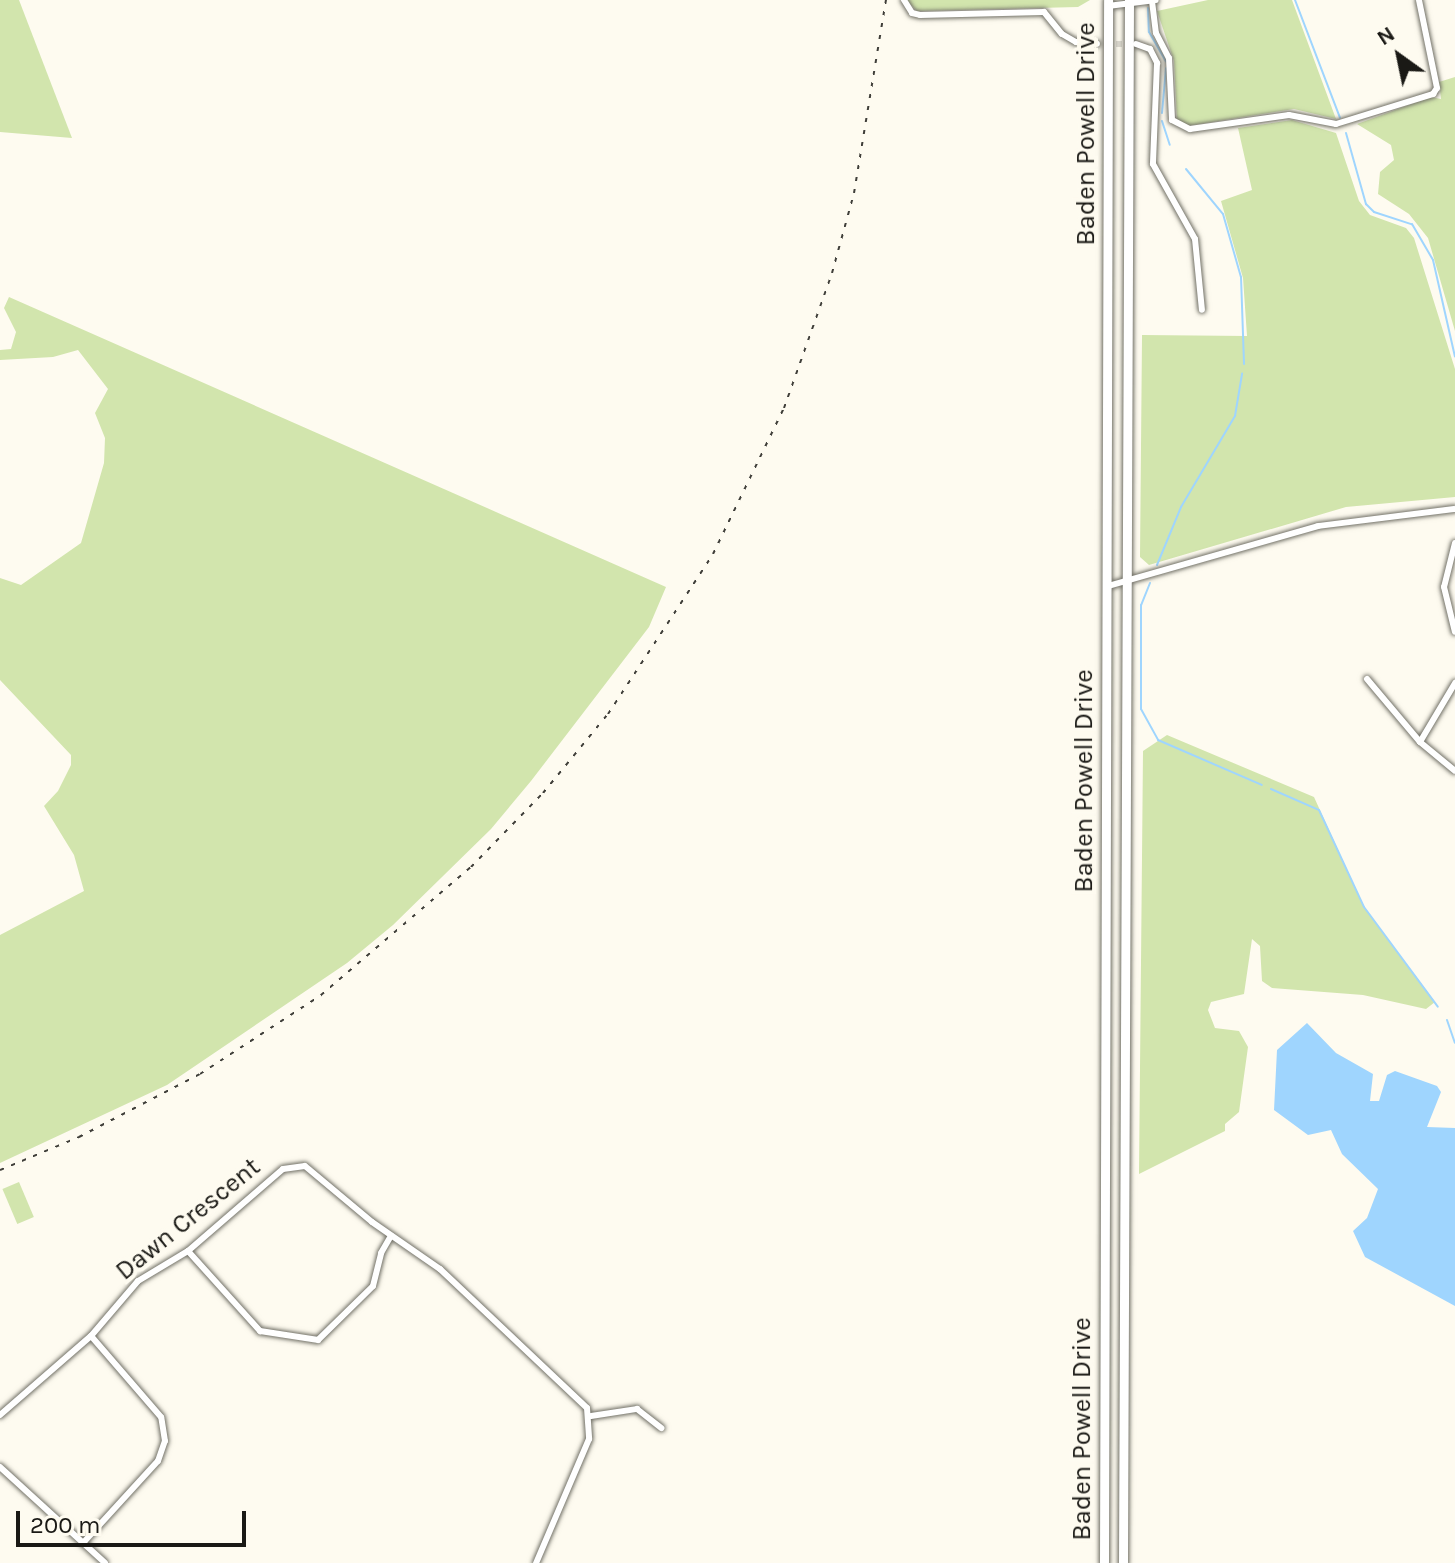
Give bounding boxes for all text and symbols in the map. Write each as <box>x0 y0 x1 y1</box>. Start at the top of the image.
north arrow <box>1359 16 1439 96</box>
text: N <box>1372 21 1400 51</box>
street label: Baden Powell Drive <box>1070 22 1102 246</box>
street label: Baden Powell Drive <box>1068 669 1100 893</box>
street label: Dawn Crescent <box>109 1151 267 1287</box>
street label: Baden Powell Drive <box>1066 1317 1098 1541</box>
scale bar <box>20 1495 250 1545</box>
text: 200 m <box>30 1511 101 1539</box>

